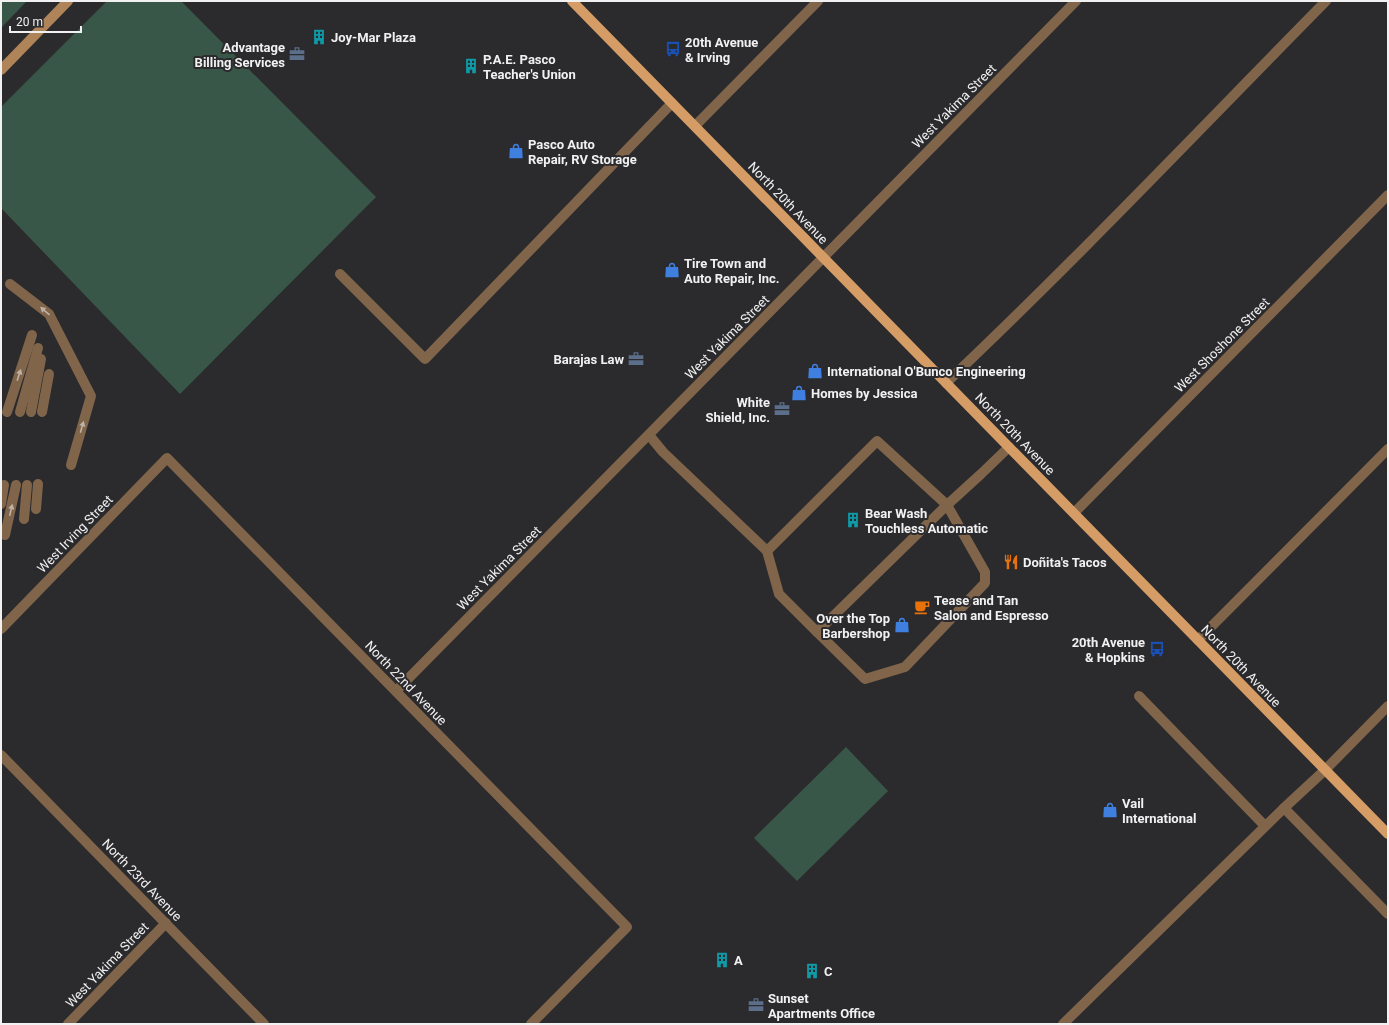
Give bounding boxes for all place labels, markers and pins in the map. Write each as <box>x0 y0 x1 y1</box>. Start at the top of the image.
building icon: Joy-Mar Plaza <box>310 28 328 46</box>
place label: Joy-Mar Plaza <box>331 30 416 45</box>
place label: 20th Avenue & Irving <box>685 35 758 65</box>
place label: Advantage Billing Services <box>195 40 285 70</box>
bus stop icon: 20th Avenue & Irving <box>664 40 682 58</box>
office icon: Advantage Billing Services <box>288 45 306 63</box>
place label: P.A.E. Pasco Teacher's Union <box>483 52 576 82</box>
building icon: P.A.E. Pasco Teacher's Union <box>462 57 480 75</box>
place label: Pasco Auto Repair, RV Storage <box>528 137 637 167</box>
shop icon: Pasco Auto Repair, RV Storage <box>507 142 525 160</box>
place label: Tire Town and Auto Repair, Inc. <box>684 256 780 286</box>
shop icon: Tire Town and Auto Repair, Inc. <box>663 261 681 279</box>
office icon: Barajas Law <box>627 350 645 368</box>
place label: Barajas Law <box>553 352 624 367</box>
shop icon: International O'Bunco Engineering <box>806 362 824 380</box>
place label: International O'Bunco Engineering <box>827 364 1026 379</box>
shop icon: Homes by Jessica <box>790 384 808 402</box>
place label: Homes by Jessica <box>811 386 918 401</box>
place label: White Shield, Inc. <box>705 395 770 425</box>
office icon: White Shield, Inc. <box>773 400 791 418</box>
place label: Bear Wash Touchless Automatic <box>865 506 988 536</box>
building icon: Bear Wash Touchless Automatic <box>844 511 862 529</box>
restaurant icon: Doñita's Tacos <box>1002 553 1020 571</box>
place label: Doñita's Tacos <box>1023 555 1107 570</box>
place label: Tease and Tan Salon and Espresso <box>934 593 1049 623</box>
cafe icon: Tease and Tan Salon and Espresso <box>913 598 931 616</box>
place label: Over the Top Barbershop <box>816 611 890 641</box>
shop icon: Over the Top Barbershop <box>893 616 911 634</box>
place label: 20th Avenue & Hopkins <box>1072 635 1145 665</box>
bus stop icon: 20th Avenue & Hopkins <box>1148 640 1166 658</box>
place label: Vail International <box>1122 796 1196 826</box>
shop icon: Vail International <box>1101 801 1119 819</box>
building icon: A <box>713 951 731 969</box>
place label: A <box>734 953 743 968</box>
building icon: C <box>803 962 821 980</box>
place label: C <box>824 964 833 979</box>
place label: Sunset Apartments Office <box>768 991 875 1021</box>
office icon: Sunset Apartments Office <box>747 996 765 1014</box>

